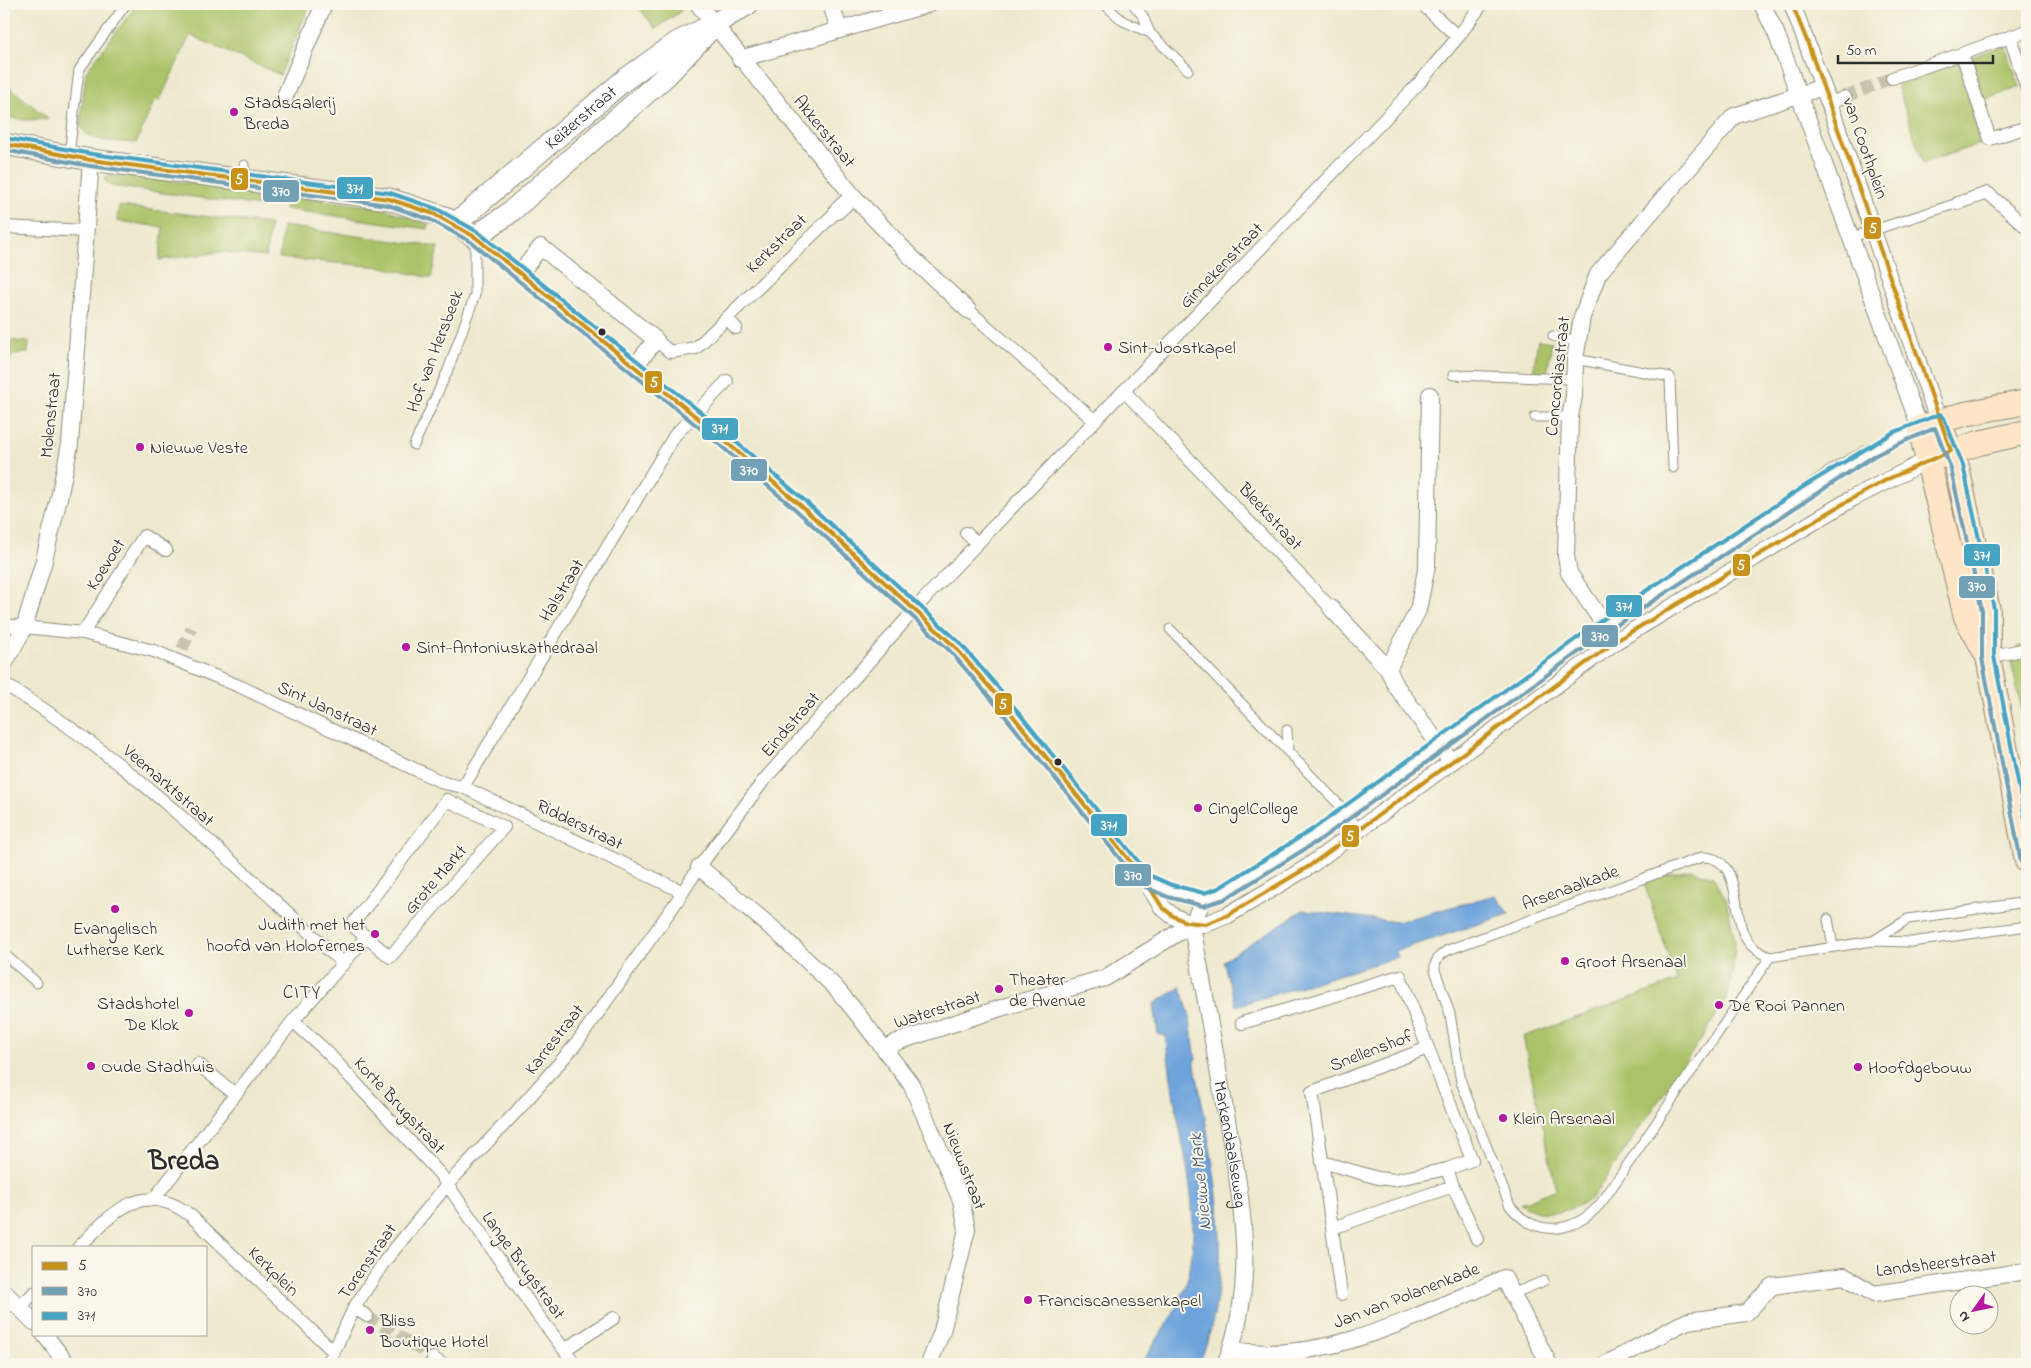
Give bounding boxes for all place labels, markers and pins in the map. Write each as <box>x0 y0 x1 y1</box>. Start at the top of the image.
place label: StadsGalerij Breda <box>243 91 336 138</box>
marker: StadsGalerij Breda <box>228 106 240 118</box>
unlabelled marker <box>597 327 607 337</box>
place label: Sint-Joostkapel <box>1118 336 1236 362</box>
marker: Sint-Joostkapel <box>1102 341 1114 353</box>
place label: Nieuwe Veste <box>150 436 249 462</box>
marker: Nieuwe Veste <box>134 441 146 453</box>
place label: Sint-Antoniuskathedraal <box>416 636 598 662</box>
marker: Sint-Antoniuskathedraal <box>400 641 412 653</box>
unlabelled marker <box>1053 757 1063 767</box>
place label: CingelCollege <box>1208 797 1299 824</box>
marker: CingelCollege <box>1192 802 1204 814</box>
marker: Evangelisch Lutherse Kerk <box>109 903 121 915</box>
place label: Judith met het hoofd van Holofernes <box>206 913 365 960</box>
place label: Evangelisch Lutherse Kerk <box>66 917 164 964</box>
marker: Judith met het hoofd van Holofernes <box>369 928 381 940</box>
place label: Groot Arsenaal <box>1575 950 1686 976</box>
marker: Groot Arsenaal <box>1559 955 1571 967</box>
place label: Theater de Avenue <box>1009 968 1086 1015</box>
marker: Theater de Avenue <box>993 983 1005 995</box>
place label: Stadshotel De Klok <box>97 992 179 1039</box>
place label: De Rooi Pannen <box>1728 994 1845 1020</box>
marker: De Rooi Pannen <box>1713 999 1725 1011</box>
marker: Stadshotel De Klok <box>183 1007 195 1019</box>
place label: Oude Stadhuis <box>101 1055 214 1081</box>
place label: Hoofdgebouw <box>1868 1056 1972 1083</box>
marker: Oude Stadhuis <box>85 1060 97 1072</box>
marker: Hoofdgebouw <box>1852 1061 1864 1073</box>
place label: Klein Arsenaal <box>1513 1107 1615 1133</box>
marker: Klein Arsenaal <box>1497 1112 1509 1124</box>
place label: Franciscanessenkapel <box>1037 1289 1201 1315</box>
marker: Franciscanessenkapel <box>1022 1294 1034 1306</box>
place label: Bliss Boutique Hotel <box>379 1309 488 1356</box>
marker: Bliss Boutique Hotel <box>364 1324 376 1336</box>

